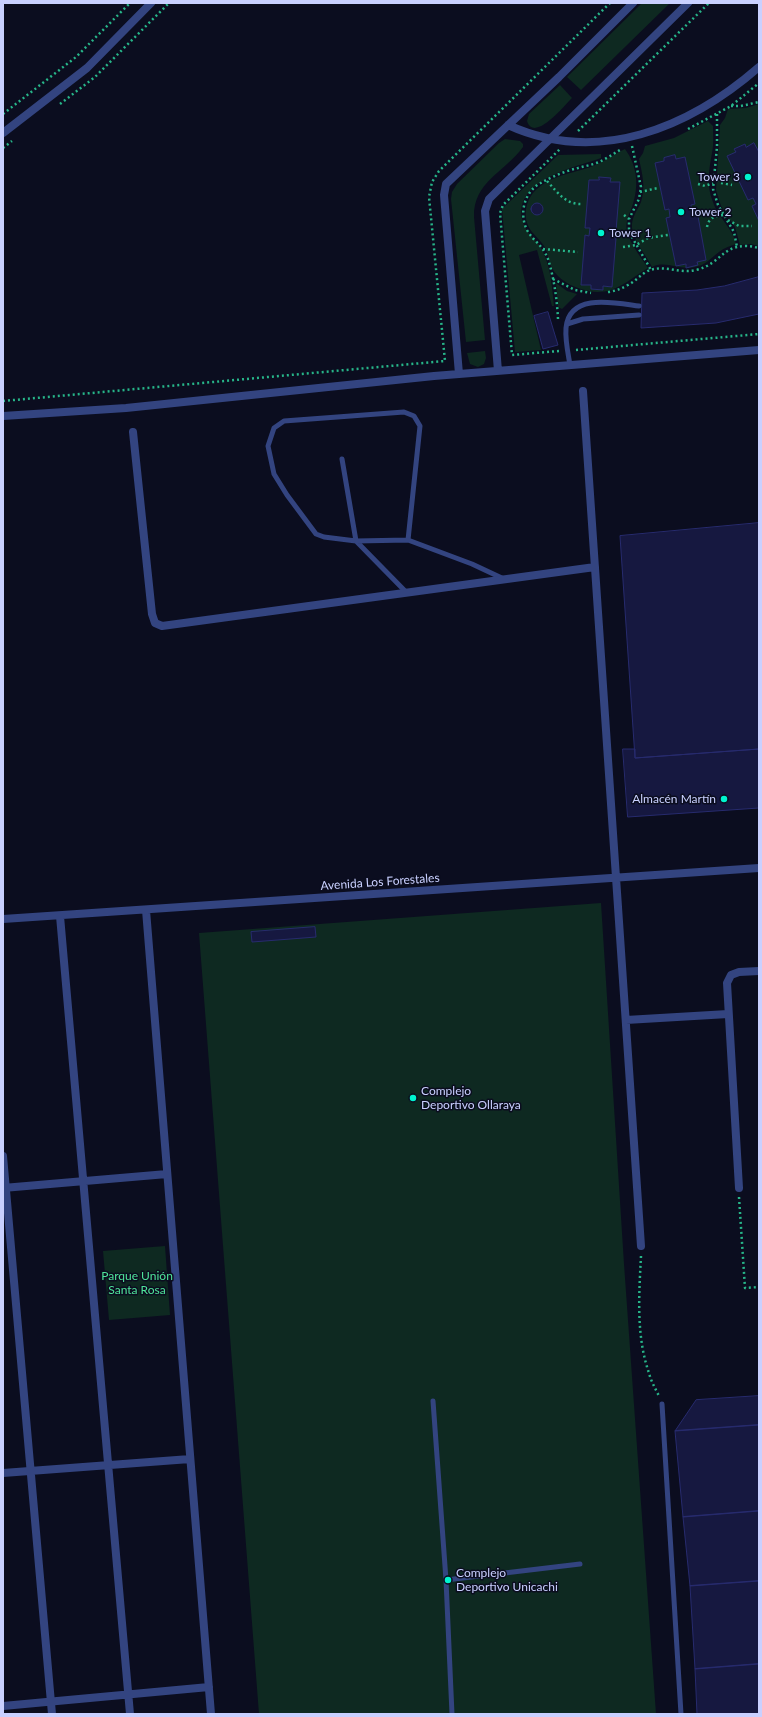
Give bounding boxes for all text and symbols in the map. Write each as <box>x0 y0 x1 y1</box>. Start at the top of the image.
place label: Tower 3 <box>698 170 740 184</box>
marker: Tower 3 <box>743 172 753 182</box>
place label: Tower 2 <box>689 205 731 219</box>
marker: Tower 2 <box>676 207 686 217</box>
place label: Tower 1 <box>609 226 651 240</box>
marker: Tower 1 <box>596 228 606 238</box>
place label: Almacén Martín <box>632 792 716 806</box>
marker: Almacén Martín <box>719 794 729 804</box>
street label: Avenida Los Forestales <box>320 871 440 893</box>
place label: Complejo Deportivo Ollaraya <box>421 1084 521 1112</box>
marker: Complejo Deportivo Ollaraya <box>408 1093 418 1103</box>
park label: Parque Unión Santa Rosa <box>101 1269 173 1297</box>
place label: Complejo Deportivo Unicachi <box>456 1566 558 1594</box>
marker: Complejo Deportivo Unicachi <box>443 1575 453 1585</box>

